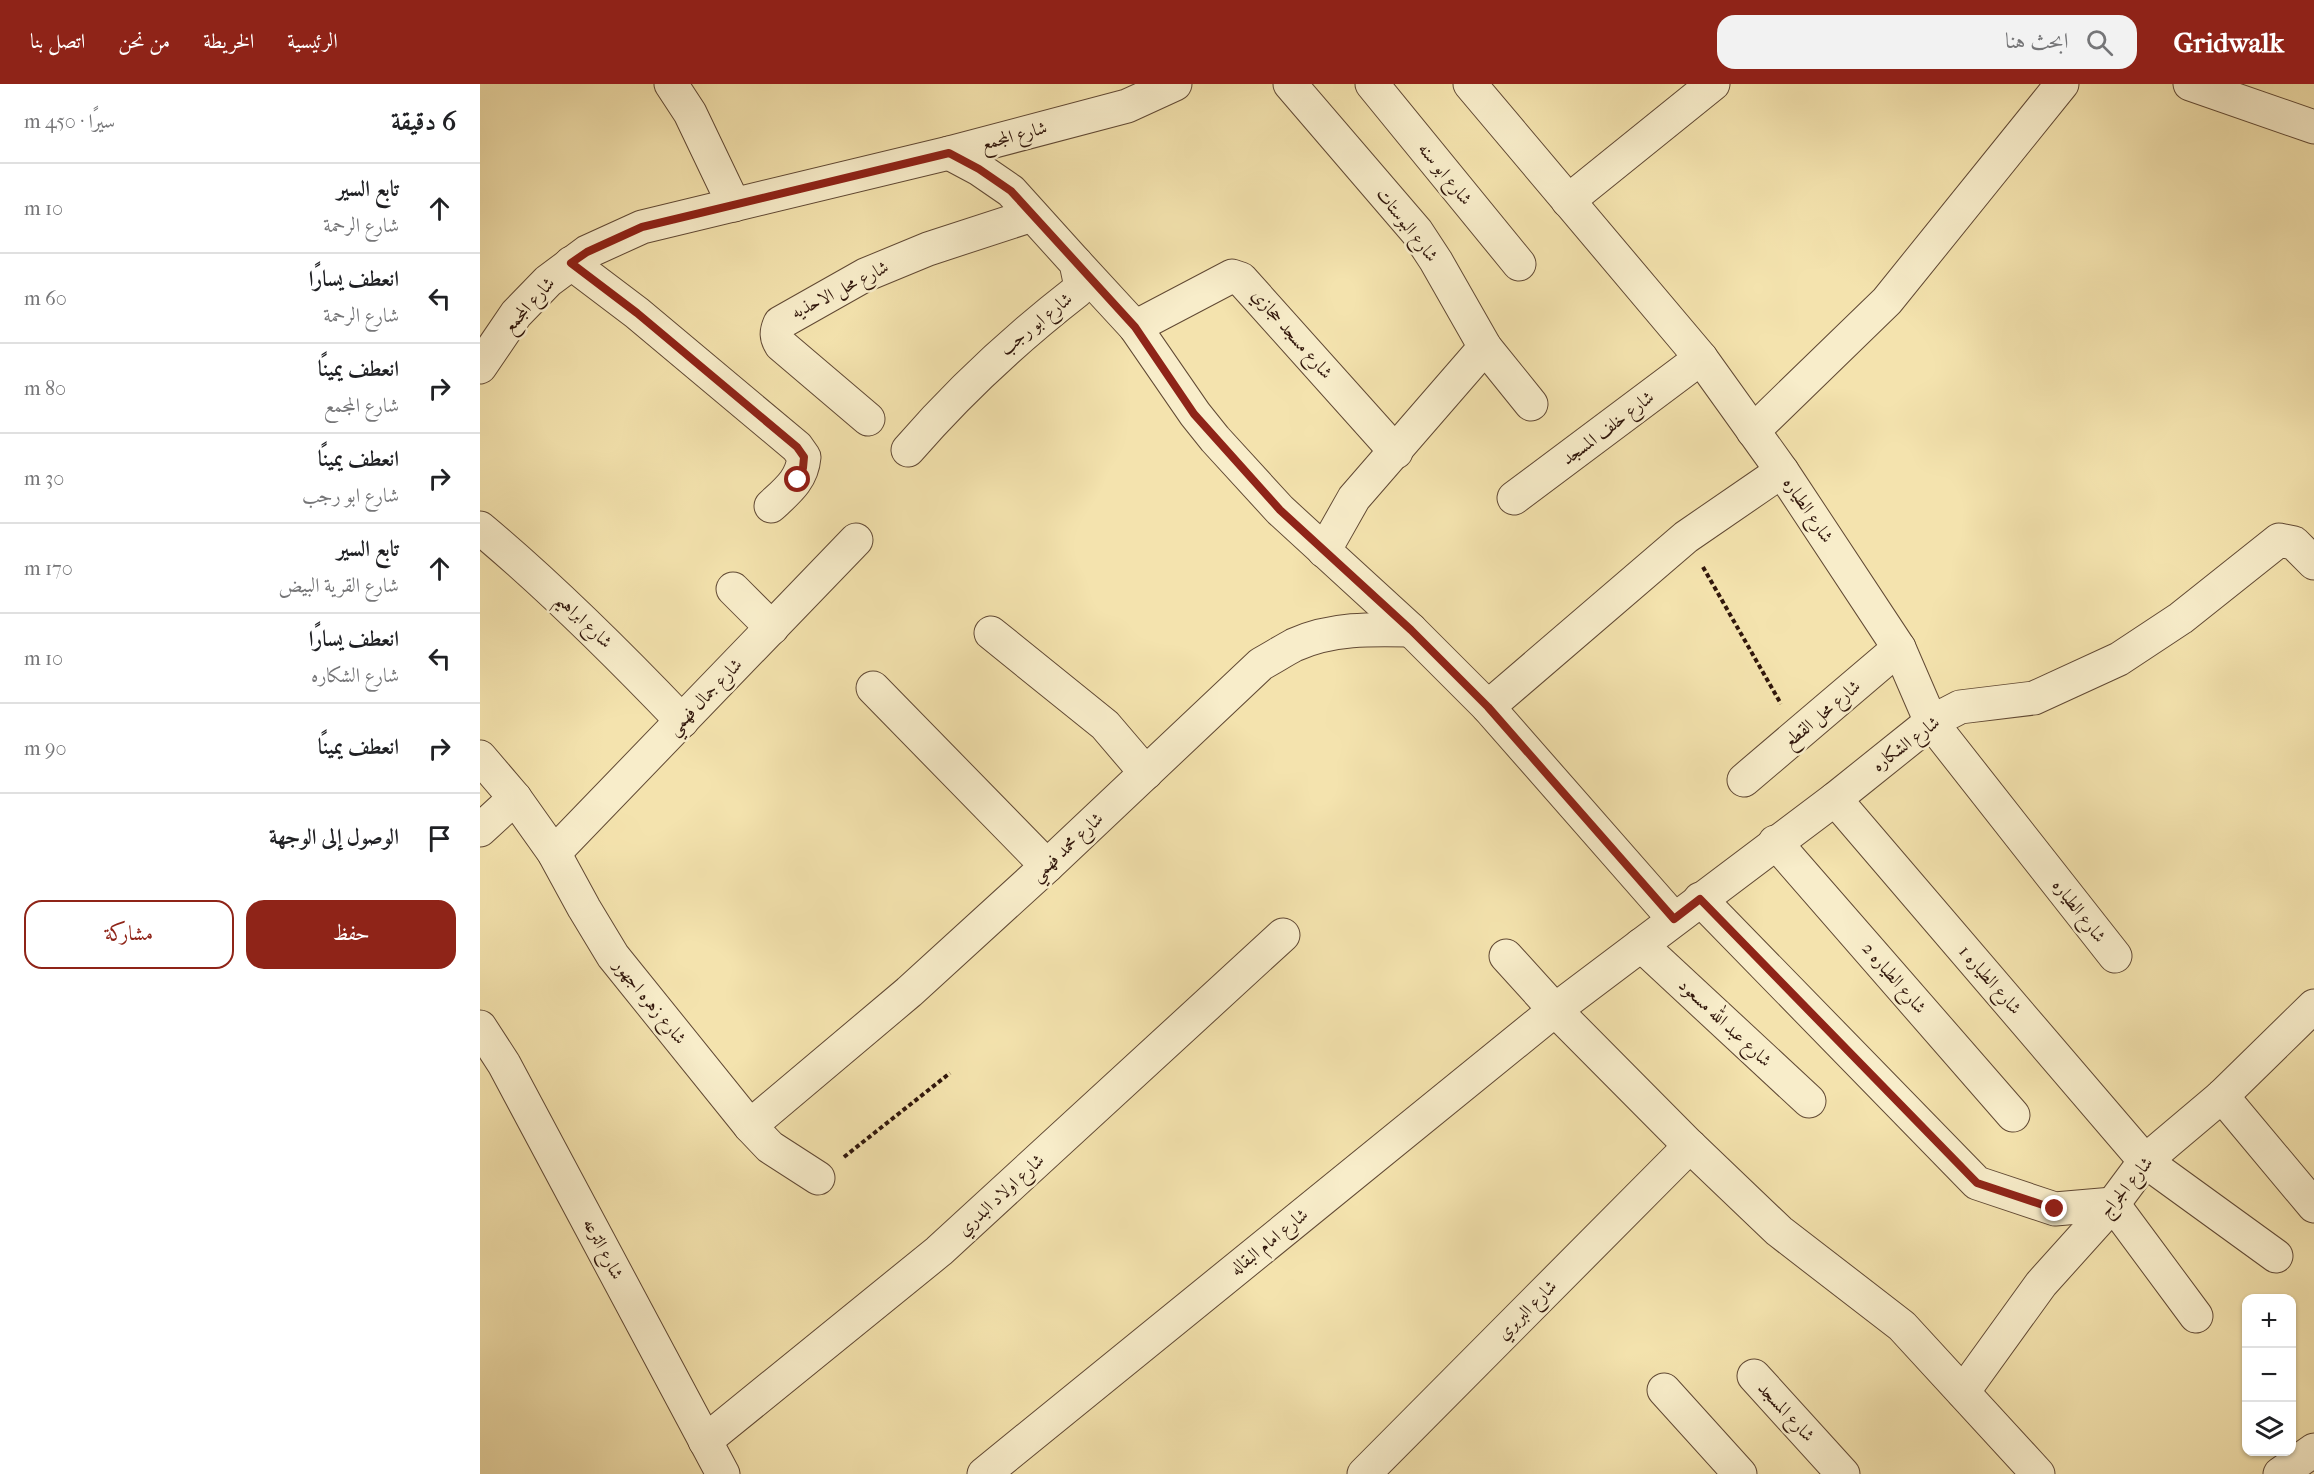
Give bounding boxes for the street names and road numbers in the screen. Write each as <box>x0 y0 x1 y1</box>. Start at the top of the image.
street label: شارع المجمع <box>979 117 1051 160</box>
street label: شارع ابو سنه <box>1410 139 1476 212</box>
street label: شارع البوستات <box>1368 184 1442 269</box>
street label: شارع محل الاحذيه <box>788 256 894 327</box>
street label: شارع المجمع <box>499 273 563 340</box>
street label: شارع مسجد حجازي <box>1244 285 1337 386</box>
street label: شارع ابو رجب <box>995 288 1079 363</box>
street label: شارع خلف المسجد <box>1558 386 1661 473</box>
street label: شارع الطياره <box>1775 473 1838 549</box>
street label: شارع ابراهيم <box>547 589 616 658</box>
street label: شارع جمال فهمي <box>663 654 751 744</box>
street label: شارع محل القطع <box>1779 676 1868 756</box>
street label: شارع الشكاره <box>1868 712 1946 779</box>
street label: شارع محمد فهمي <box>1026 808 1112 890</box>
street label: شارع الطياره <box>2045 875 2110 949</box>
street label: شارع الطياره 2 <box>1854 938 1931 1021</box>
street label: شارع الطياره 1 <box>1951 941 2026 1021</box>
street label: شارع زهره اجهور <box>605 954 691 1051</box>
street label: شارع عبد الله مسعود <box>1671 972 1779 1074</box>
street label: شارع اولاد البدري <box>953 1150 1051 1243</box>
street label: شارع الجراج <box>2095 1153 2161 1225</box>
street label: شارع امام البقاله <box>1226 1204 1315 1284</box>
street label: شارع الترعه <box>575 1215 628 1285</box>
street label: شارع البربري <box>1493 1276 1564 1347</box>
street label: شارع المسجد <box>1750 1378 1819 1449</box>

